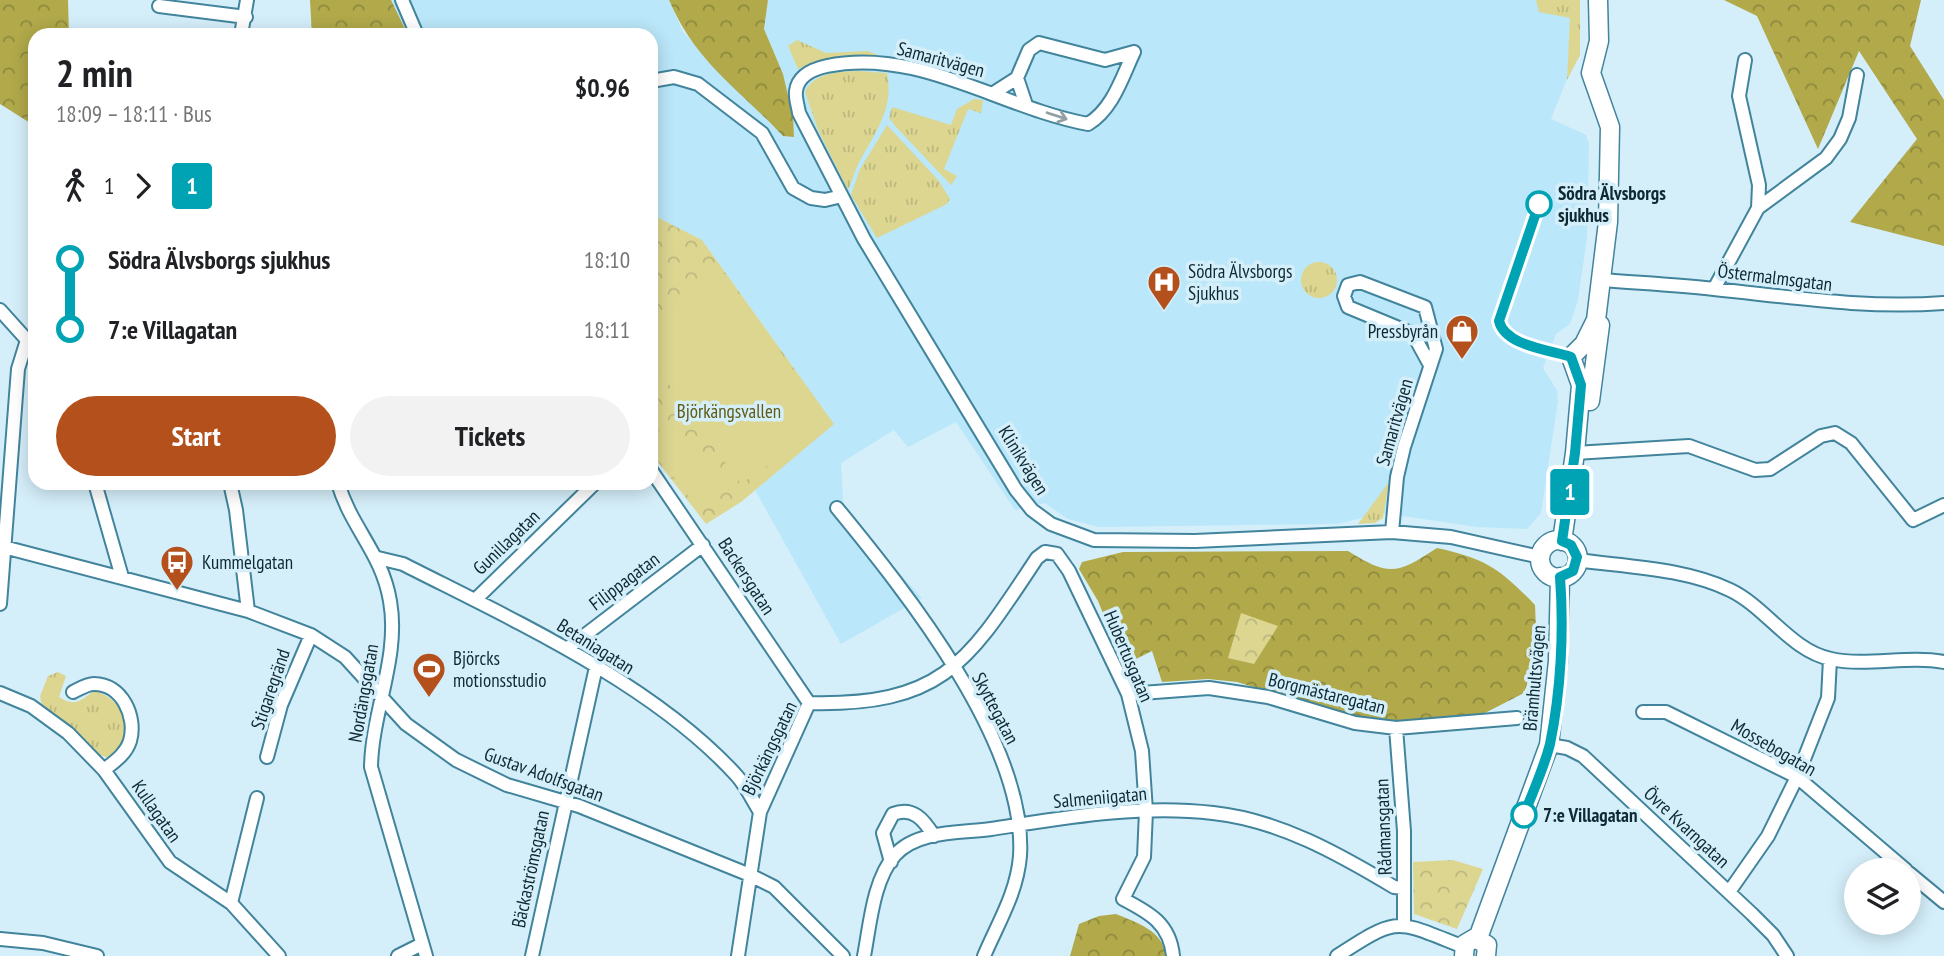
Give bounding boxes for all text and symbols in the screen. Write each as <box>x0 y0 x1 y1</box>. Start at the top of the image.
street label: Samaritvägen <box>895 36 987 82</box>
text: 2 min <box>56 48 133 97</box>
text: $0.96 <box>575 71 630 104</box>
text: 18:09 – 18:11 · Bus <box>56 99 212 128</box>
one-way arrow <box>1045 111 1067 123</box>
icon: walk <box>56 167 94 205</box>
icon: forward <box>124 167 162 205</box>
text: 1 <box>186 170 198 201</box>
text: 1 <box>104 171 114 200</box>
place label: Södra Älvsborgs sjukhus <box>1558 181 1666 227</box>
marker: Södra Älvsborgs sjukhus <box>1526 191 1552 217</box>
text: Södra Älvsborgs sjukhus <box>108 243 330 276</box>
text: 18:10 <box>584 245 630 274</box>
street label: Östermalmsgatan <box>1716 258 1834 296</box>
place label: Södra Älvsborgs Sjukhus <box>1188 259 1292 305</box>
hospital icon: Södra Älvsborgs Sjukhus <box>1145 263 1183 312</box>
shop icon: Pressbyrån <box>1443 312 1481 361</box>
text: 7:e Villagatan <box>108 313 237 346</box>
text: 18:11 <box>584 315 630 344</box>
place label: Pressbyrån <box>1368 319 1438 343</box>
street label: Samaritvägen <box>1370 376 1418 468</box>
button: Start <box>56 396 336 476</box>
button: Tickets <box>350 396 630 476</box>
park label: Björkängsvallen <box>677 399 781 423</box>
street label: Klinikvägen <box>993 421 1055 499</box>
line badge: 1 <box>1547 469 1593 515</box>
text: 1 <box>1564 476 1576 507</box>
street label: Gunillagatan <box>468 504 544 580</box>
street label: Backersgatan <box>713 533 781 619</box>
bus stop icon: Kummelgatan <box>158 543 196 592</box>
street label: Filippagatan <box>584 547 664 615</box>
place label: Kummelgatan <box>202 550 293 574</box>
street label: Hubertusgatan <box>1099 607 1159 705</box>
street label: Betaniagatan <box>553 613 639 679</box>
street label: Brämhultsvägen <box>1517 624 1551 732</box>
street label: Nordängsgatan <box>343 642 383 744</box>
street label: Stigaregränd <box>245 645 295 733</box>
place label: Björcks motionsstudio <box>453 646 546 692</box>
sports icon: Björcks motionsstudio <box>410 650 448 699</box>
street label: Borgmästaregatan <box>1266 667 1388 719</box>
street label: Skyttegatan <box>967 668 1025 748</box>
street label: Björkängsgatan <box>736 697 802 799</box>
street label: Mossebogatan <box>1727 713 1821 781</box>
street label: Gustav Adolfsgatan <box>481 741 607 807</box>
street label: Kullagatan <box>127 775 187 847</box>
street label: Rådmansgatan <box>1369 778 1397 876</box>
street label: Salmeniigatan <box>1052 781 1148 813</box>
street label: Övre Kvarngatan <box>1639 781 1735 873</box>
marker: 7:e Villagatan <box>1511 802 1537 828</box>
place label: 7:e Villagatan <box>1543 803 1638 827</box>
street label: Bäckaströmsgatan <box>506 808 554 930</box>
map controls <box>1844 858 1921 935</box>
button: layers <box>1844 858 1921 935</box>

